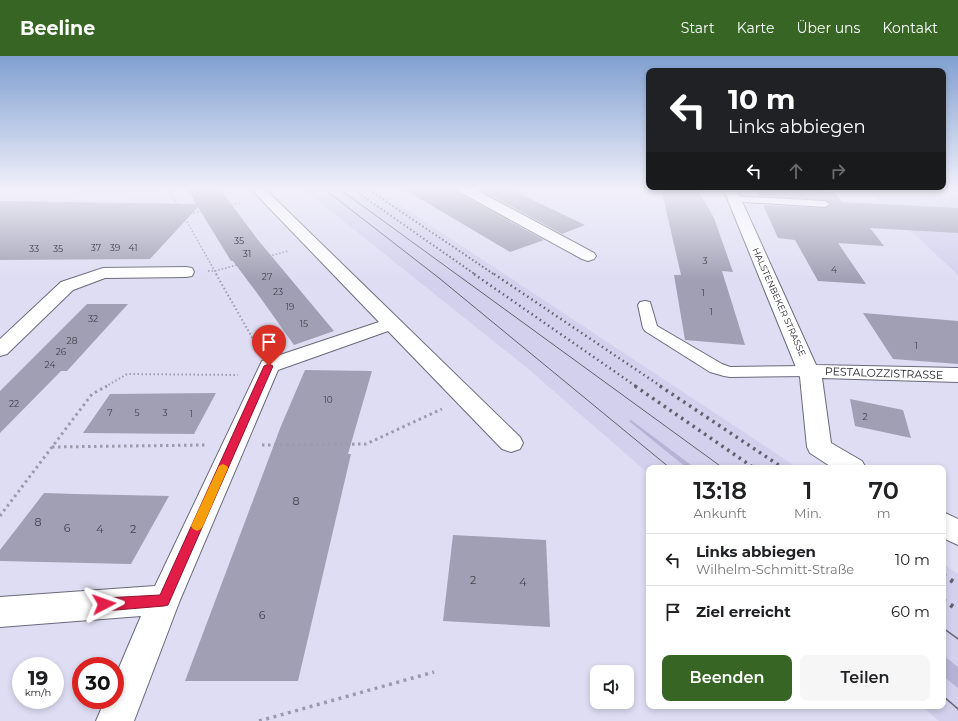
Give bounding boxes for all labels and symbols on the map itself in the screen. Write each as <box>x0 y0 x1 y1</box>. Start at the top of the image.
house number: 35 <box>234 235 244 246</box>
house number: 37 <box>91 242 101 253</box>
house number: 39 <box>110 242 121 253</box>
house number: 41 <box>129 242 137 253</box>
house number: 33 <box>29 243 39 254</box>
house number: 35 <box>53 243 63 254</box>
street label: HALSTENBEKER STRASSE <box>750 246 808 358</box>
house number: 31 <box>243 248 251 259</box>
house number: 3 <box>702 255 708 266</box>
house number: 4 <box>831 264 837 275</box>
house number: 27 <box>262 271 272 282</box>
house number: 23 <box>273 286 283 297</box>
house number: 1 <box>701 287 705 298</box>
house number: 19 <box>286 301 295 312</box>
house number: 1 <box>709 306 713 317</box>
house number: 32 <box>88 313 98 324</box>
house number: 15 <box>300 318 308 329</box>
pin <box>252 325 286 366</box>
house number: 28 <box>67 335 78 346</box>
house number: 1 <box>914 340 918 351</box>
house number: 26 <box>56 346 67 357</box>
house number: 24 <box>45 359 55 370</box>
street label: PESTALOZZISTRASSE <box>825 364 943 382</box>
house number: 10 <box>323 394 333 405</box>
house number: 22 <box>9 398 19 409</box>
house number: 7 <box>107 407 113 418</box>
house number: 5 <box>134 407 140 418</box>
house number: 3 <box>162 407 168 418</box>
house number: 1 <box>189 408 193 419</box>
house number: 2 <box>862 411 868 422</box>
house number: 8 <box>292 494 300 508</box>
house number: 8 <box>34 515 42 529</box>
house number: 6 <box>64 521 71 535</box>
house number: 4 <box>96 522 104 536</box>
house number: 2 <box>130 522 136 536</box>
house number: 2 <box>470 573 476 587</box>
house number: 4 <box>519 575 527 589</box>
position arrow <box>83 583 125 625</box>
house number: 6 <box>259 608 266 622</box>
speed limit sign: 30 <box>72 657 124 709</box>

